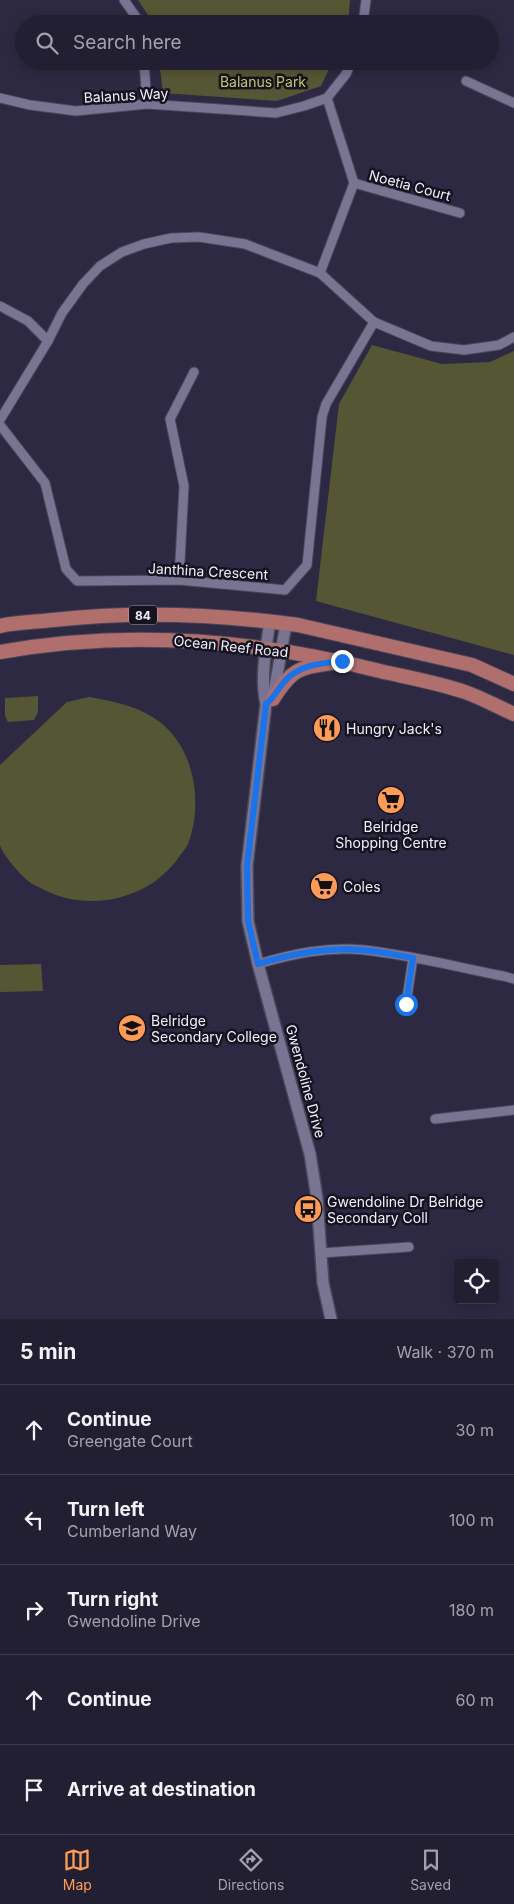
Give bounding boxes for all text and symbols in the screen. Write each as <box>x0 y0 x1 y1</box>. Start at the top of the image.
search box <box>15 15 499 70</box>
icon: search <box>33 29 61 57</box>
text: Search here <box>73 31 182 54</box>
park label: Balanus Park <box>220 73 306 90</box>
street label: Balanus Way <box>83 84 169 106</box>
street label: Noetia Court <box>367 166 453 204</box>
street label: Janthina Crescent <box>147 559 269 583</box>
road number: 84 <box>129 606 157 624</box>
street label: Ocean Reef Road <box>173 632 289 660</box>
route end <box>331 650 354 673</box>
restaurant icon: Hungry Jack's <box>312 713 342 743</box>
place label: Hungry Jack's <box>346 720 442 737</box>
supermarket icon: Belridge Shopping Centre <box>376 785 406 815</box>
place label: Belridge Shopping Centre <box>335 818 447 851</box>
supermarket icon: Coles <box>309 871 339 901</box>
place label: Coles <box>343 878 381 895</box>
route start <box>395 993 418 1016</box>
place label: Belridge Secondary College <box>151 1012 277 1045</box>
school or university icon: Belridge Secondary College <box>117 1013 147 1043</box>
street label: Gwendoline Drive <box>283 1022 329 1140</box>
place label: Gwendoline Dr Belridge Secondary Coll <box>327 1193 483 1226</box>
bus stop icon: Gwendoline Dr Belridge Secondary Coll <box>293 1194 323 1224</box>
map controls <box>454 1259 499 1304</box>
button: locate <box>454 1259 499 1304</box>
text: 5 min <box>20 1339 76 1364</box>
text: Walk · 370 m <box>397 1342 494 1362</box>
text: Continue <box>67 1408 152 1431</box>
icon: ahead <box>20 1416 48 1444</box>
text: 30 m <box>456 1420 494 1440</box>
text: Greengate Court <box>67 1431 193 1451</box>
text: Turn left <box>67 1498 145 1521</box>
icon: left <box>20 1506 48 1534</box>
text: 100 m <box>449 1510 494 1530</box>
text: Cumberland Way <box>67 1521 197 1541</box>
text: Turn right <box>67 1588 158 1611</box>
icon: right <box>20 1596 48 1624</box>
text: 180 m <box>449 1600 494 1620</box>
text: Gwendoline Drive <box>67 1611 201 1631</box>
icon: ahead <box>20 1686 48 1714</box>
text: Continue <box>67 1688 152 1711</box>
text: 60 m <box>455 1690 494 1710</box>
icon: arrive <box>20 1776 48 1804</box>
text: Arrive at destination <box>67 1778 256 1801</box>
tab: Map <box>63 1846 92 1893</box>
tab: Directions <box>218 1846 284 1893</box>
tab: Saved <box>410 1846 451 1893</box>

